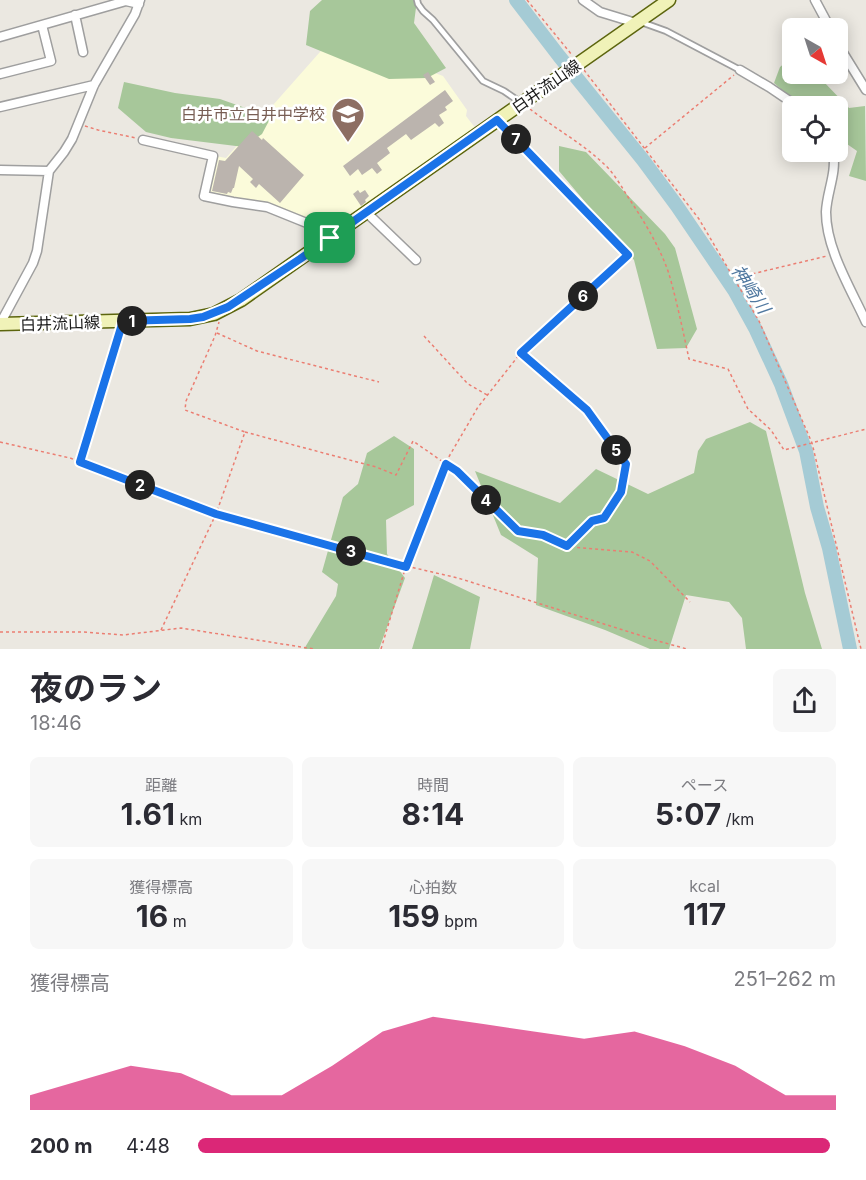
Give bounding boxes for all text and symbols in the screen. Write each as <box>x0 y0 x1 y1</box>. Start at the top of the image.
north arrow <box>782 18 848 84</box>
map controls <box>782 18 848 162</box>
street label: 白井流山線 <box>507 55 585 117</box>
school or university icon: 白井市立白井中学校 <box>330 96 366 143</box>
button: locate <box>782 96 848 162</box>
place label: 白井市立白井中学校 <box>181 104 325 124</box>
pin: 7 <box>501 124 531 154</box>
text: 7 <box>511 129 521 149</box>
pin <box>304 212 355 263</box>
icon: arrive <box>313 221 346 254</box>
water label: 神崎川 <box>727 261 776 319</box>
pin: 6 <box>568 281 598 311</box>
text: 6 <box>578 286 588 306</box>
pin: 1 <box>117 306 147 336</box>
text: 1 <box>129 311 135 331</box>
street label: 白井流山線 <box>20 312 100 334</box>
pin: 5 <box>601 435 631 465</box>
text: 5 <box>611 440 621 460</box>
pin: 2 <box>125 470 155 500</box>
text: 2 <box>135 475 145 495</box>
pin: 4 <box>471 485 501 515</box>
text: 4 <box>481 490 491 510</box>
pin: 3 <box>336 536 366 566</box>
text: 3 <box>346 541 356 561</box>
text: 夜のラン <box>30 668 162 708</box>
button: share <box>773 669 836 732</box>
text: 18:46 <box>30 711 82 735</box>
text: 距離 <box>145 775 177 795</box>
text: 時間 <box>417 775 449 795</box>
text: ペース <box>681 775 728 795</box>
text: 1.61 <box>120 796 175 832</box>
text: 8:14 <box>402 796 464 832</box>
text: 5:07 <box>655 796 721 832</box>
text: km <box>175 809 202 829</box>
text: /km <box>721 809 754 829</box>
text: kcal <box>689 876 720 896</box>
text: 獲得標高 <box>129 877 193 897</box>
text: 心拍数 <box>409 877 457 897</box>
text: 117 <box>683 896 726 932</box>
text: 16 <box>136 898 168 934</box>
text: 159 <box>388 898 440 934</box>
text: m <box>168 911 187 931</box>
text: bpm <box>440 911 478 931</box>
text: 251–262 m <box>734 967 836 991</box>
text: 獲得標高 <box>30 971 110 995</box>
text: 200 m <box>30 1134 93 1158</box>
text: 4:48 <box>126 1134 170 1158</box>

